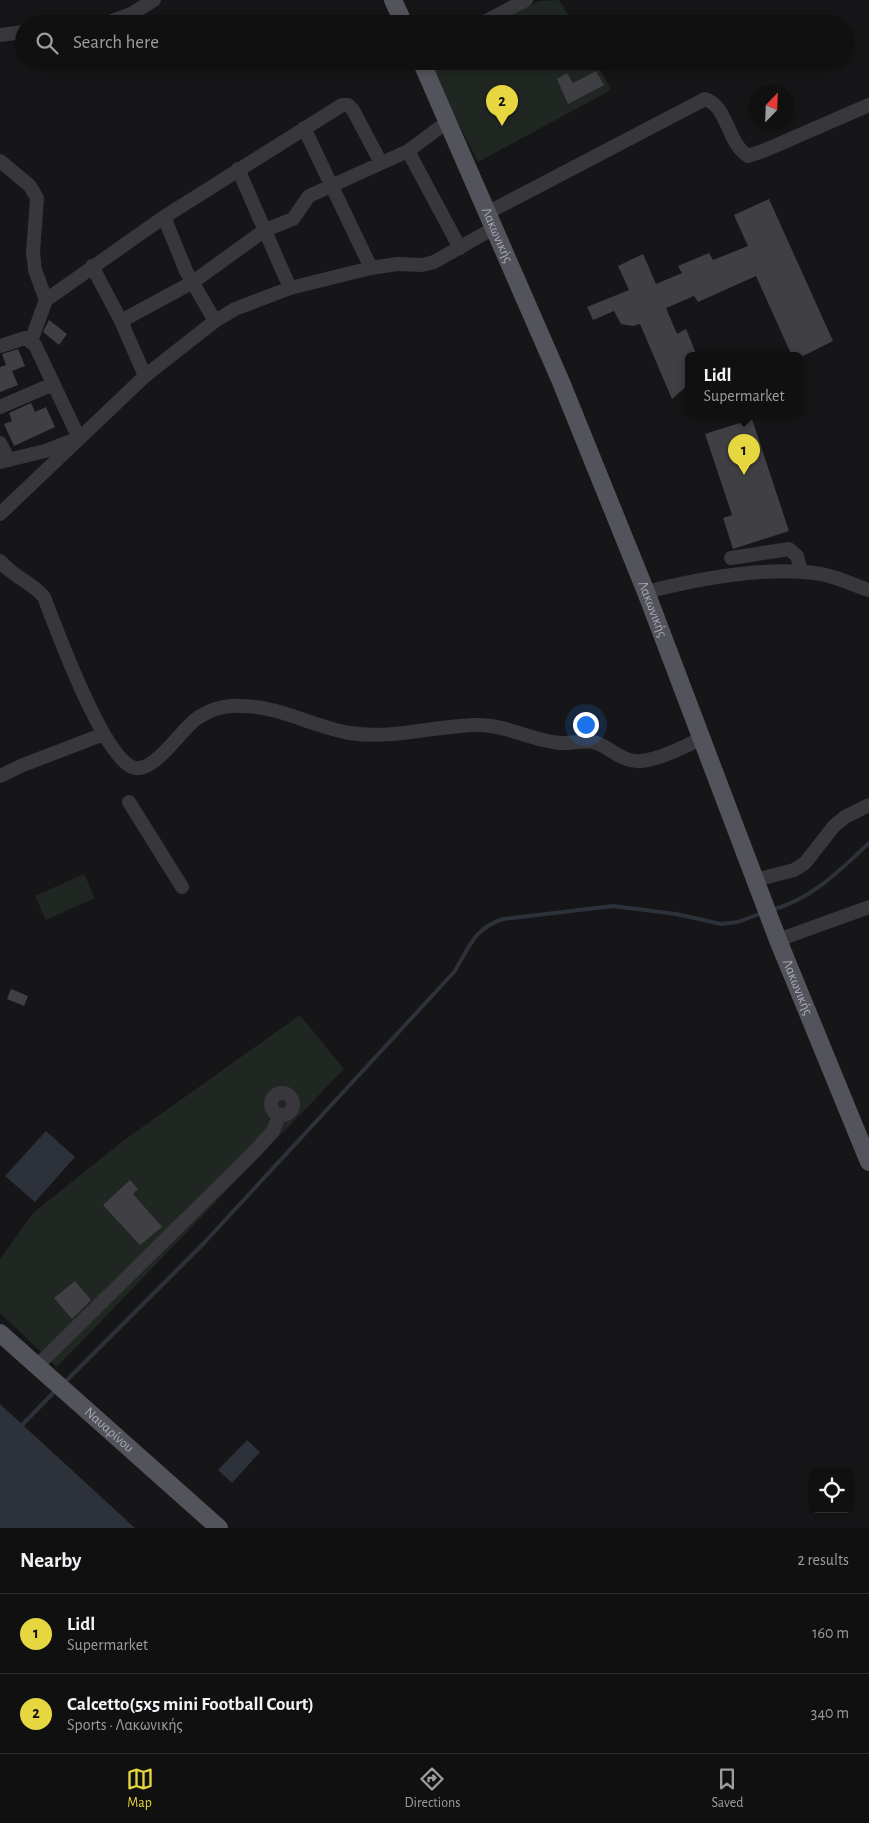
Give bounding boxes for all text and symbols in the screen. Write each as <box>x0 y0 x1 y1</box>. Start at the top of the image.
search box <box>15 15 854 70</box>
icon: search <box>33 29 61 57</box>
text: Search here <box>73 33 159 52</box>
pin: 2 <box>486 85 518 126</box>
north arrow <box>749 85 794 130</box>
street label: Λακωνικής <box>479 205 515 265</box>
popup <box>685 352 803 417</box>
text: Lidl <box>703 366 732 385</box>
text: Supermarket <box>703 388 785 404</box>
pin: 1 <box>728 434 760 475</box>
street label: Λακωνικής <box>635 579 670 640</box>
your location <box>573 712 599 738</box>
street label: Λακωνικής <box>780 957 815 1018</box>
street label: Ναυαρίνου <box>82 1405 136 1455</box>
map controls <box>809 1468 854 1513</box>
button: locate <box>809 1468 854 1513</box>
text: Nearby <box>20 1550 81 1571</box>
text: 2 results <box>797 1552 849 1568</box>
text: Lidl <box>67 1615 95 1634</box>
text: 1 <box>33 1625 39 1641</box>
text: 160 m <box>812 1625 849 1641</box>
text: Supermarket <box>67 1637 148 1653</box>
text: Calcetto(5x5 mini Football Court) <box>67 1695 314 1714</box>
text: 2 <box>32 1705 40 1721</box>
text: 340 m <box>811 1705 849 1721</box>
text: Sports · Λακωνικής <box>67 1717 183 1733</box>
tab: Map <box>126 1765 154 1812</box>
tab: Directions <box>405 1765 460 1812</box>
tab: Saved <box>711 1765 743 1812</box>

